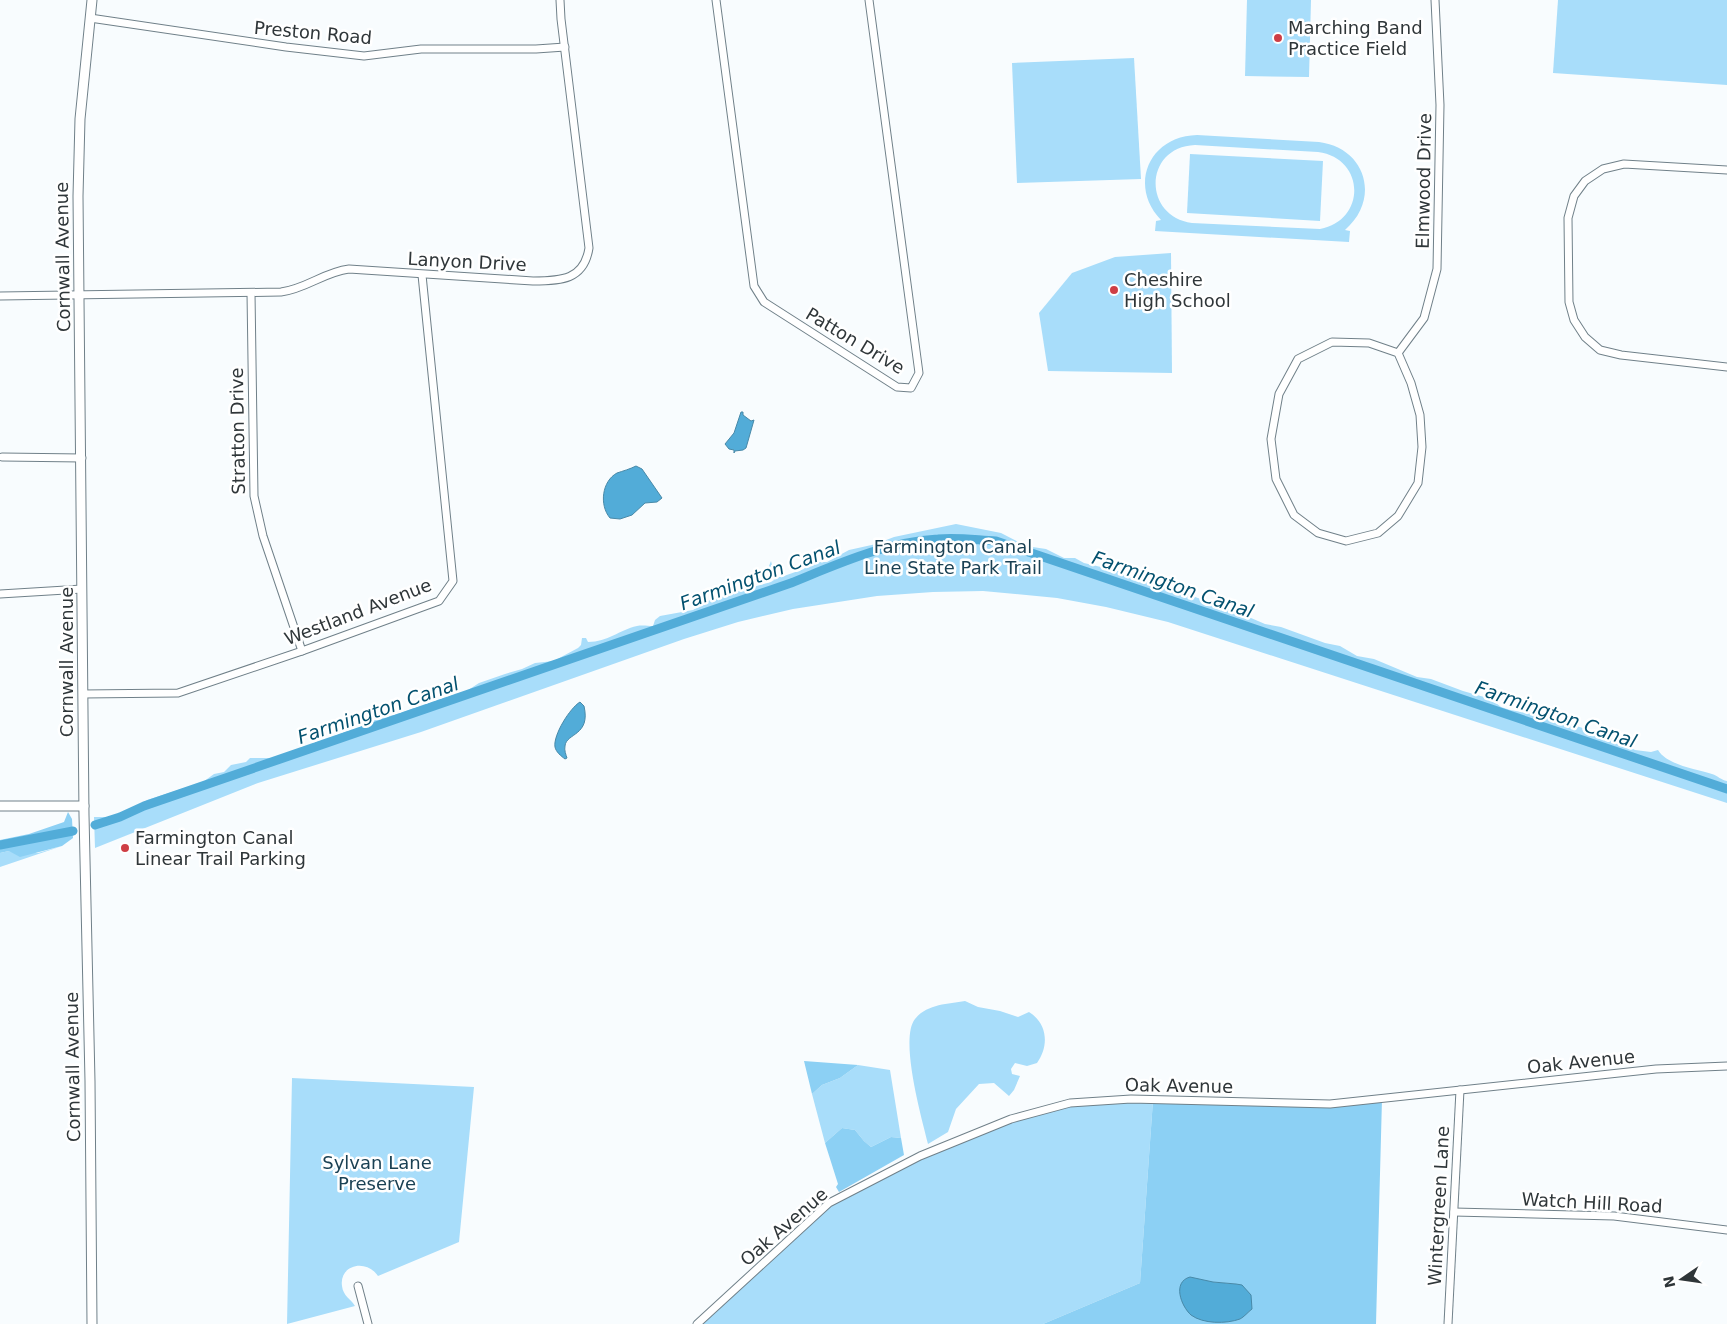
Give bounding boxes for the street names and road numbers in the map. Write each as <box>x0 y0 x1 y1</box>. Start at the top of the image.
street label: Preston Road <box>253 17 373 48</box>
street label: Elmwood Drive <box>1412 113 1435 249</box>
street label: Cornwall Avenue <box>51 182 74 332</box>
street label: Lanyon Drive <box>407 248 527 275</box>
street label: Patton Drive <box>802 303 908 378</box>
street label: Stratton Drive <box>226 367 249 495</box>
street label: Westland Avenue <box>281 574 434 649</box>
street label: Cornwall Avenue <box>56 587 77 737</box>
street label: Cornwall Avenue <box>61 992 84 1142</box>
street label: Oak Avenue <box>1526 1045 1636 1078</box>
street label: Oak Avenue <box>1125 1074 1233 1097</box>
street label: Wintergreen Lane <box>1424 1125 1453 1287</box>
street label: Oak Avenue <box>736 1183 831 1270</box>
street label: Watch Hill Road <box>1521 1188 1663 1217</box>

